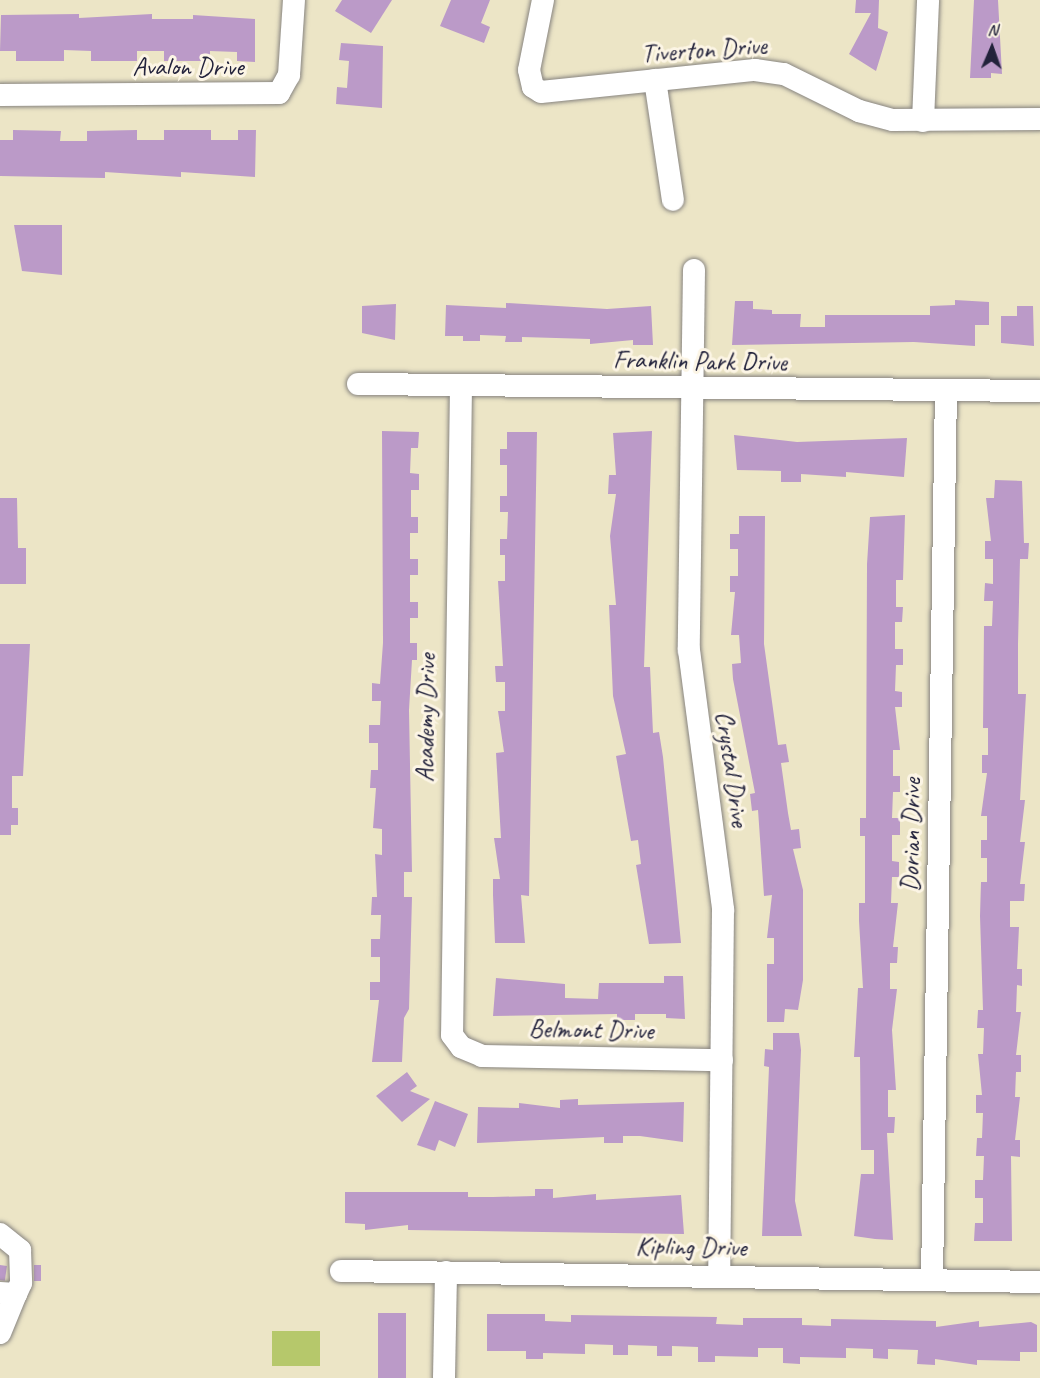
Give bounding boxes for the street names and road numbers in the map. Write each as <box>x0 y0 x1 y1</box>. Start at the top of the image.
street label: Tiverton Drive <box>640 30 768 70</box>
street label: Avalon Drive <box>133 51 243 83</box>
street label: Franklin Park Drive <box>612 344 788 378</box>
street label: Academy Drive <box>409 653 443 783</box>
street label: Crystal Drive <box>708 709 756 829</box>
street label: Dorian Drive <box>894 778 928 892</box>
street label: Belmont Drive <box>528 1013 654 1047</box>
street label: Kipling Drive <box>635 1230 747 1264</box>

